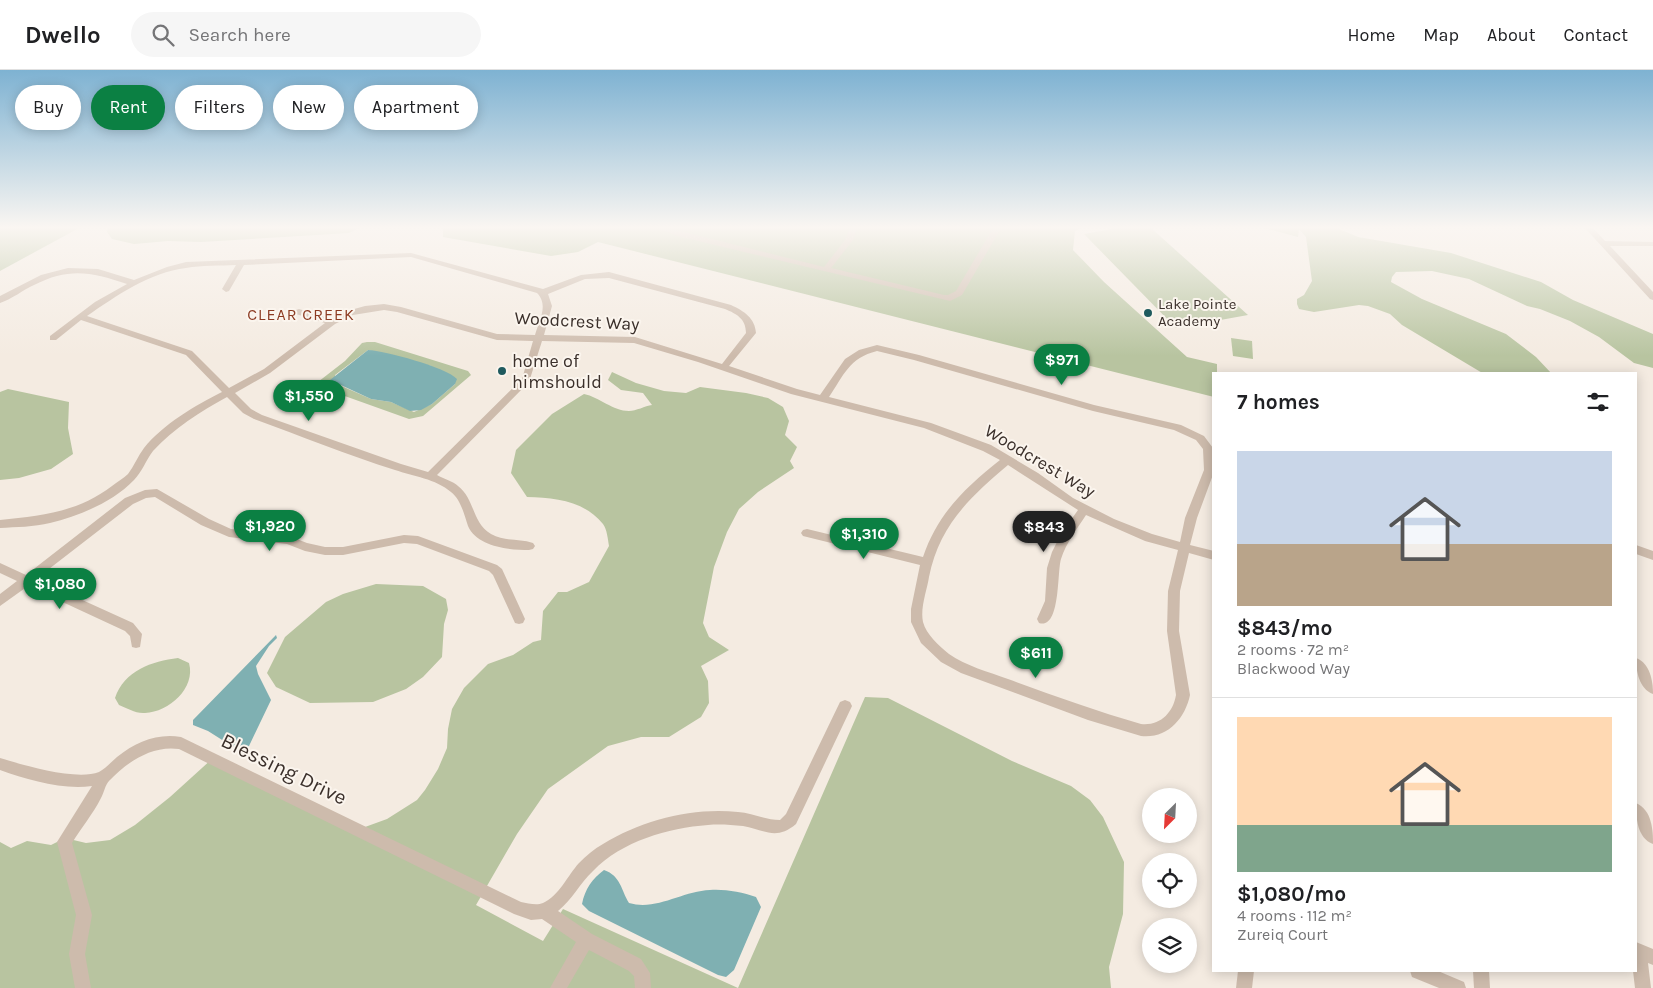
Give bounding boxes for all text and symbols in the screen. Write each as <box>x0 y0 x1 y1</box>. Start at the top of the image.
search box <box>131 12 481 57</box>
text: Dwello <box>25 21 101 49</box>
icon: search <box>149 21 177 49</box>
text: Search here <box>189 24 291 46</box>
text: Home <box>1347 24 1395 46</box>
text: Map <box>1423 24 1459 46</box>
text: About <box>1487 24 1536 46</box>
text: Contact <box>1564 24 1628 46</box>
chip: Buy <box>15 85 81 130</box>
chip: Rent <box>91 85 165 130</box>
chip: Filters <box>175 85 263 130</box>
chip: New <box>273 85 344 130</box>
chip: Apartment <box>354 85 478 130</box>
place label: Lake Pointe Academy <box>1158 295 1236 330</box>
district label: CLEAR CREEK <box>247 305 355 324</box>
street label: Woodcrest Way <box>514 307 641 335</box>
marker: Lake Pointe Academy <box>1142 307 1154 319</box>
pin: $971 <box>1032 344 1092 386</box>
place label: home of himshould <box>512 350 602 393</box>
text: $971 <box>1045 350 1079 369</box>
marker: home of himshould <box>496 365 508 377</box>
pin: $1,550 <box>268 380 350 422</box>
text: $1,550 <box>284 386 334 405</box>
icon: filters <box>1584 388 1612 416</box>
text: 7 homes <box>1237 390 1320 414</box>
street label: Woodcrest Way <box>981 419 1100 503</box>
icon: home <box>1380 484 1470 574</box>
pin: $1,920 <box>229 510 311 552</box>
pin: $843 <box>1014 510 1074 553</box>
text: $1,920 <box>245 516 295 535</box>
text: $843 <box>1024 517 1064 536</box>
pin: $1,310 <box>823 518 905 560</box>
text: $1,310 <box>841 524 887 543</box>
pin: $1,080 <box>19 568 101 610</box>
text: $1,080 <box>34 574 86 593</box>
text: $843/mo <box>1237 616 1332 640</box>
pin: $611 <box>1006 636 1066 679</box>
text: 2 rooms · 72 m² <box>1237 640 1349 659</box>
text: $611 <box>1020 643 1052 662</box>
text: Blackwood Way <box>1237 659 1350 678</box>
street label: Blessing Drive <box>217 728 351 810</box>
icon: home <box>1380 749 1470 839</box>
north arrow <box>1142 788 1198 842</box>
map controls <box>1142 788 1197 973</box>
button: locate <box>1142 853 1197 908</box>
text: $1,080/mo <box>1237 882 1346 906</box>
text: 4 rooms · 112 m² <box>1237 906 1352 925</box>
button: layers <box>1142 918 1197 973</box>
text: Zureiq Court <box>1237 925 1328 944</box>

